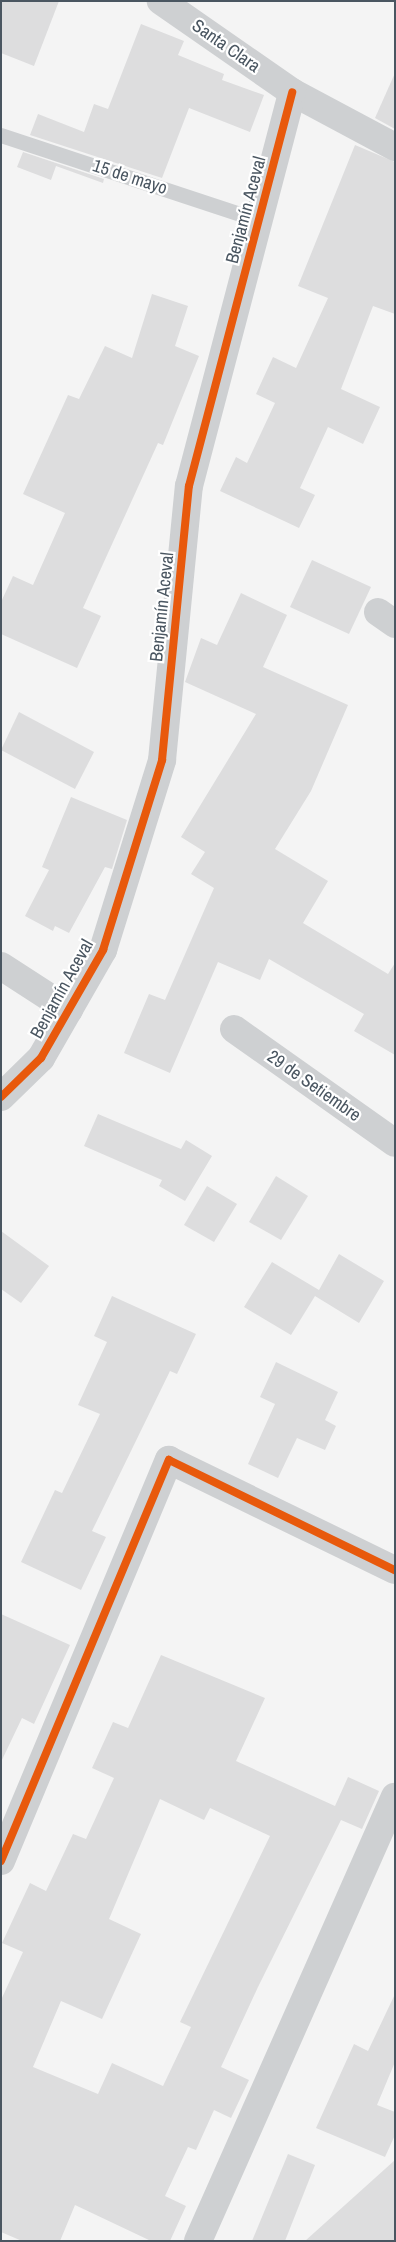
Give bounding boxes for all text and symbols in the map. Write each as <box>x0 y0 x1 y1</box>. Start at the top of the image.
street label: Santa Clara <box>188 15 264 77</box>
street label: Benjamín Aceval <box>221 154 271 266</box>
street label: 15 de mayo <box>90 155 170 199</box>
street label: Benjamín Aceval <box>145 551 179 663</box>
street label: Benjamín Aceval <box>26 935 98 1043</box>
street label: 29 de Setiembre <box>263 1046 365 1126</box>

